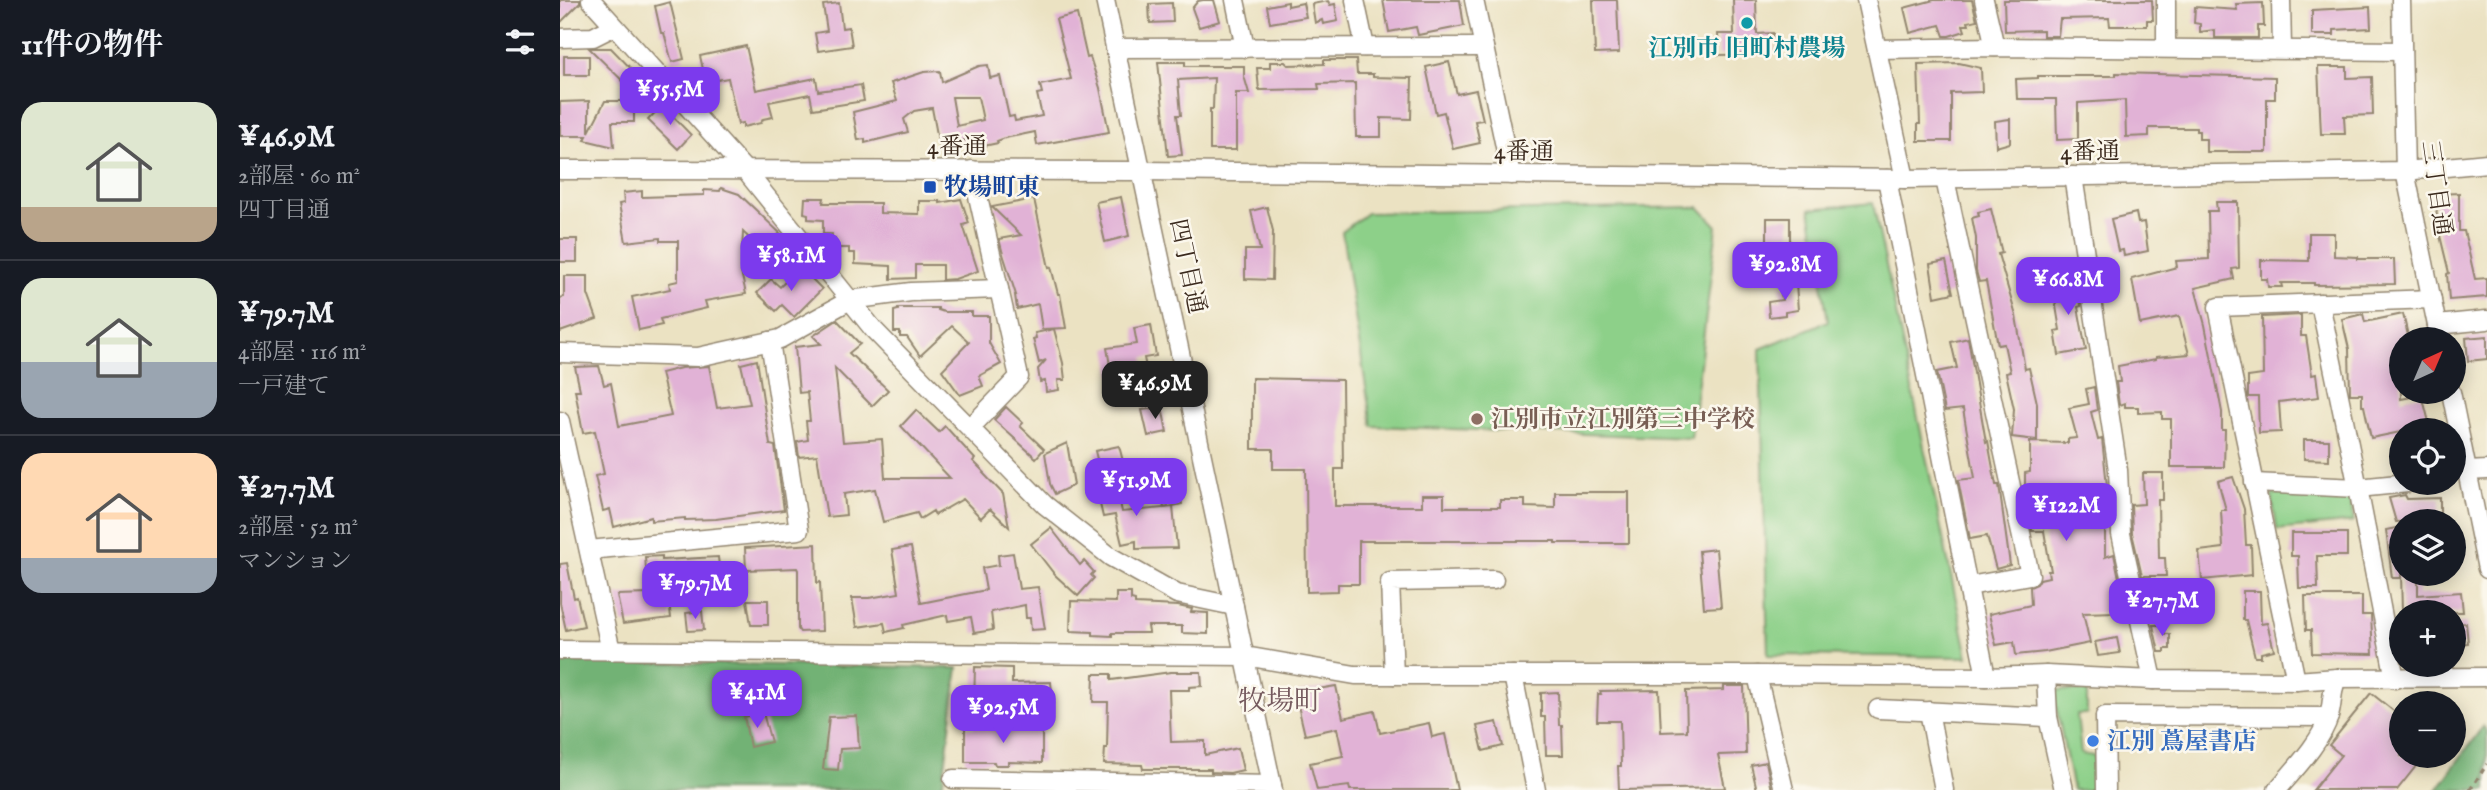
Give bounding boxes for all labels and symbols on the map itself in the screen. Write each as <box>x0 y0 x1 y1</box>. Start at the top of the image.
marker: 江別市 旧町村農場 <box>1739 15 1755 31</box>
place label: 江別市 旧町村農場 <box>1648 34 1846 65</box>
pin: ¥55.5M <box>613 68 727 127</box>
street label: 4番通 <box>927 132 987 163</box>
street label: 4番通 <box>1494 136 1554 169</box>
street label: 4番通 <box>2060 136 2120 169</box>
street label: 三丁目通 <box>2413 139 2458 238</box>
place label: 牧場町東 <box>944 173 1040 204</box>
marker: 牧場町東 <box>922 179 938 195</box>
street label: 四丁目通 <box>1161 216 1212 316</box>
pin: ¥58.1M <box>734 233 848 293</box>
pin: ¥92.8M <box>1728 243 1842 302</box>
pin: ¥66.8M <box>2011 258 2125 317</box>
north arrow <box>2389 327 2466 404</box>
pin: ¥46.9M <box>1098 362 1212 421</box>
place label: 江別市立江別第三中学校 <box>1491 405 1755 436</box>
marker: 江別市立江別第三中学校 <box>1469 411 1485 427</box>
pin: ¥51.9M <box>1079 458 1193 518</box>
pin: ¥122M <box>2017 484 2115 543</box>
pin: ¥79.7M <box>638 562 752 621</box>
pin: ¥27.7M <box>2105 578 2219 638</box>
pin: ¥41M <box>716 670 798 730</box>
district label: 牧場町 <box>1238 685 1322 720</box>
pin: ¥92.5M <box>946 686 1060 745</box>
place label: 江別 蔦屋書店 <box>2107 727 2256 758</box>
marker: 江別 蔦屋書店 <box>2085 733 2101 749</box>

